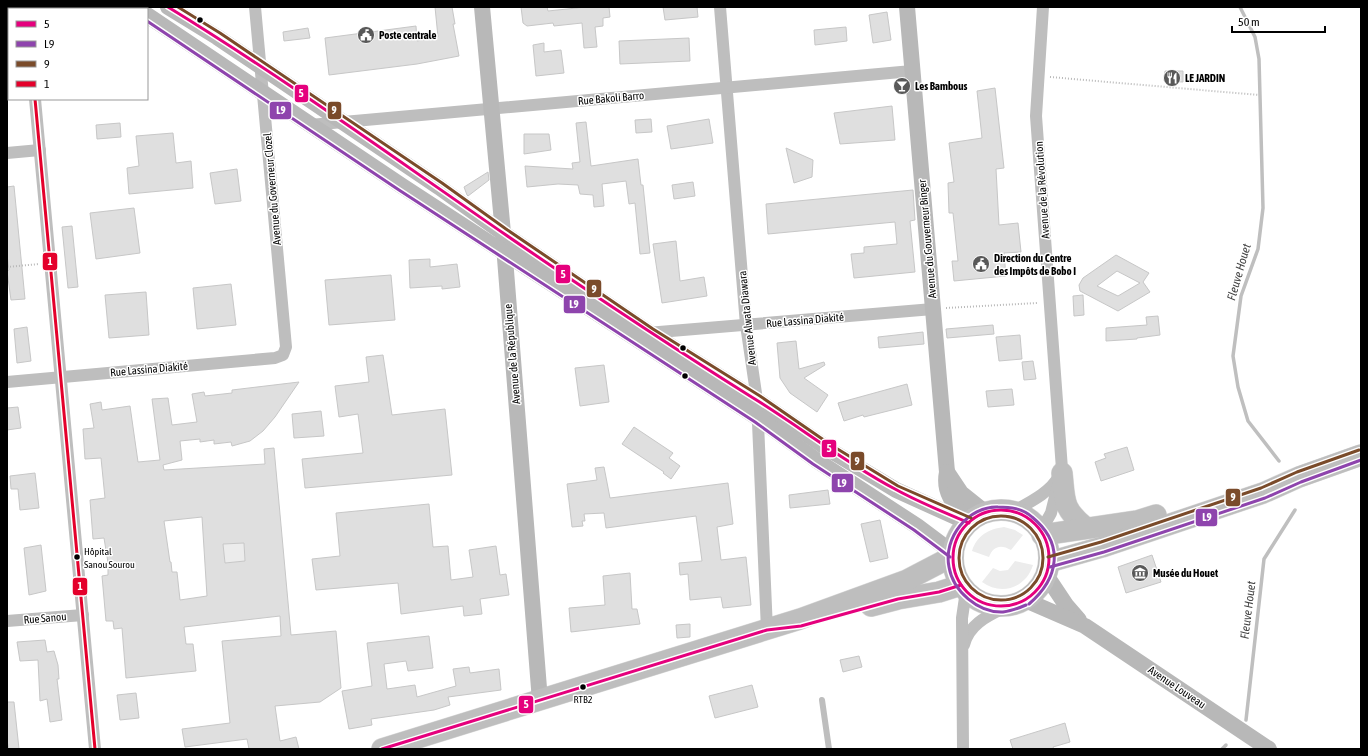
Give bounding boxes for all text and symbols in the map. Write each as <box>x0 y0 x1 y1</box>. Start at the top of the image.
legend <box>8 8 148 100</box>
scale bar <box>1232 8 1325 34</box>
unlabelled marker <box>195 15 205 25</box>
text: 50 m <box>1238 15 1260 29</box>
text: 5 <box>44 17 50 31</box>
public building icon: Poste centrale <box>356 25 376 45</box>
place label: Poste centrale <box>379 29 436 41</box>
text: L9 <box>44 37 55 51</box>
text: 9 <box>44 57 50 71</box>
restaurant icon: LE JARDIN <box>1162 68 1182 88</box>
place label: LE JARDIN <box>1185 72 1225 84</box>
bar icon: Les Bambous <box>892 76 912 96</box>
text: 1 <box>44 77 50 91</box>
place label: Les Bambous <box>915 80 968 92</box>
line badge: 5 <box>294 84 309 103</box>
text: 5 <box>298 87 304 99</box>
street label: Rue Bakoli Barro <box>577 89 645 107</box>
line badge: L9 <box>269 101 292 120</box>
line badge: 9 <box>327 101 342 120</box>
text: L9 <box>276 104 286 116</box>
text: 9 <box>331 104 337 116</box>
street label: Avenue du Governeur Clozel <box>261 132 283 246</box>
street label: Avenue de la Révolution <box>1033 141 1051 239</box>
street label: Avenue du Gouverneur Binger <box>916 178 938 299</box>
water label: Fleuve Houet <box>1224 242 1254 302</box>
line badge: 1 <box>42 252 58 271</box>
place label: Direction du Centre des Impôts de Bobo I <box>994 252 1076 277</box>
public building icon: Direction du Centre des Impôts de Bobo I <box>971 254 991 274</box>
text: 1 <box>47 255 53 267</box>
line badge: 5 <box>555 264 571 284</box>
text: 5 <box>560 268 566 280</box>
street label: Avenue Alwata Diawara <box>736 270 758 366</box>
line badge: 9 <box>586 279 602 298</box>
text: 9 <box>591 283 597 295</box>
line badge: L9 <box>563 295 586 314</box>
text: L9 <box>569 298 579 310</box>
street label: Avenue de la République <box>502 303 522 405</box>
street label: Rue Lassina Diakité <box>766 311 844 329</box>
unlabelled marker <box>678 343 688 353</box>
street label: Rue Lassina Diakité <box>110 360 188 378</box>
unlabelled marker <box>680 371 690 381</box>
line badge: 5 <box>821 439 837 458</box>
text: 5 <box>826 442 832 454</box>
line badge: 9 <box>850 451 865 471</box>
text: 9 <box>854 455 860 467</box>
line badge: L9 <box>831 473 854 493</box>
text: L9 <box>837 477 847 489</box>
line badge: 9 <box>1225 488 1241 507</box>
text: 9 <box>1230 491 1236 503</box>
line badge: L9 <box>1195 508 1218 527</box>
text: L9 <box>1202 511 1212 523</box>
place label: Hôpital Sanou Sourou <box>84 546 135 570</box>
marker: Hôpital Sanou Sourou <box>72 552 82 562</box>
museum icon: Musée du Houet <box>1130 563 1150 583</box>
place label: Musée du Houet <box>1153 567 1219 579</box>
line badge: 1 <box>72 577 88 596</box>
text: 1 <box>77 580 83 592</box>
water label: Fleuve Houet <box>1237 580 1259 640</box>
street label: Rue Sanou <box>23 610 67 626</box>
street label: Avenue Louveau <box>1146 663 1208 711</box>
marker: RTB2 <box>578 682 588 692</box>
place label: RTB2 <box>574 694 593 705</box>
line badge: 5 <box>518 695 534 714</box>
text: 5 <box>523 698 529 710</box>

